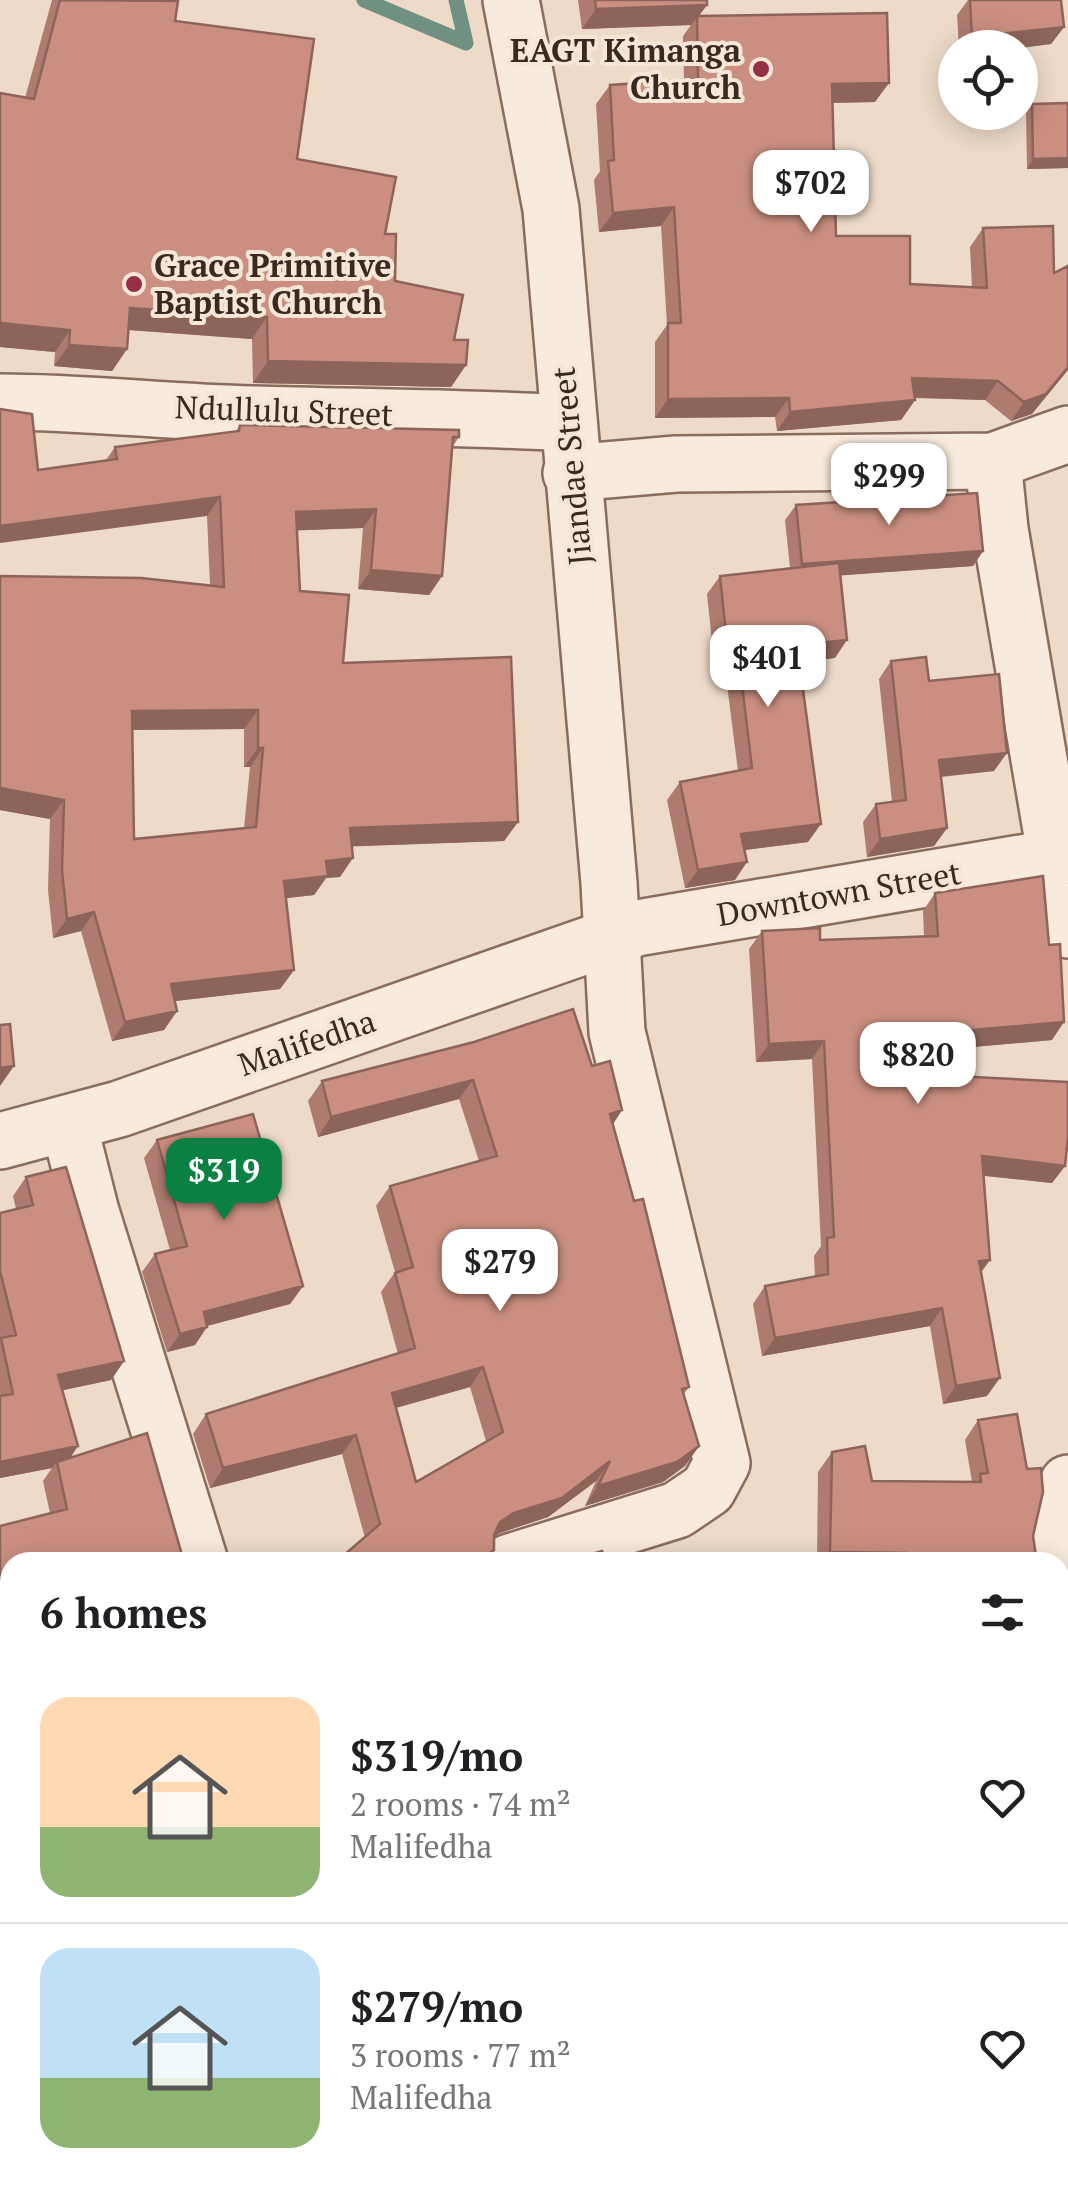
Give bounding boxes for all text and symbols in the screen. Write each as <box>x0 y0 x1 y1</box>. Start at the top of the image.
place label: EAGT Kimanga Church <box>510 29 742 108</box>
map controls <box>938 30 1038 130</box>
button: locate <box>938 30 1038 130</box>
marker: EAGT Kimanga Church <box>750 58 772 80</box>
pin: $702 <box>752 150 870 235</box>
text: $702 <box>775 161 847 203</box>
place label: Grace Primitive Baptist Church <box>154 244 391 323</box>
marker: Grace Primitive Baptist Church <box>123 273 145 295</box>
street label: Jiandae Street <box>541 365 601 567</box>
street label: Ndullulu Street <box>174 385 394 435</box>
pin: $299 <box>830 443 948 528</box>
text: $299 <box>853 454 925 496</box>
pin: $401 <box>709 625 827 710</box>
text: $401 <box>732 636 804 678</box>
street label: Downtown Street <box>714 851 964 935</box>
street label: Malifedha <box>233 999 381 1085</box>
pin: $820 <box>859 1022 977 1107</box>
text: $820 <box>882 1033 954 1075</box>
pin: $319 <box>165 1138 283 1223</box>
text: $319 <box>188 1149 260 1191</box>
pin: $279 <box>441 1229 559 1314</box>
text: $279 <box>464 1240 536 1282</box>
text: 6 homes <box>40 1584 207 1640</box>
icon: filters <box>975 1585 1030 1640</box>
text: $319/mo <box>350 1727 523 1783</box>
icon: home <box>120 1737 240 1857</box>
icon: heart <box>975 1770 1030 1825</box>
text: 2 rooms · 74 m² <box>350 1783 571 1825</box>
text: Malifedha <box>350 1825 492 1867</box>
text: $279/mo <box>350 1978 523 2034</box>
icon: home <box>120 1988 240 2108</box>
icon: heart <box>975 2021 1030 2076</box>
text: 3 rooms · 77 m² <box>350 2034 571 2076</box>
text: Malifedha <box>350 2076 492 2118</box>

